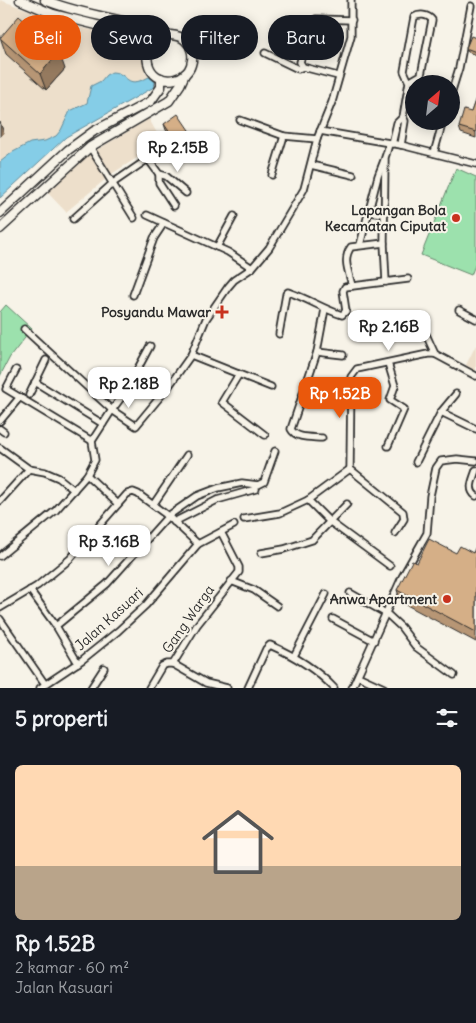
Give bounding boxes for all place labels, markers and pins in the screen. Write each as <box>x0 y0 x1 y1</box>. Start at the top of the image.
pin: Rp 2.15B <box>126 130 230 173</box>
place label: Lapangan Bola Kecamatan Ciputat <box>325 201 446 235</box>
marker: Lapangan Bola Kecamatan Ciputat <box>450 212 462 224</box>
place label: Posyandu Mawar <box>101 303 211 321</box>
marker: Posyandu Mawar <box>215 305 229 319</box>
pin: Rp 2.16B <box>337 310 441 352</box>
pin: Rp 2.18B <box>77 366 181 409</box>
pin: Rp 1.52B <box>288 376 392 419</box>
pin: Rp 3.16B <box>57 524 161 567</box>
place label: Anwa Apartment <box>330 590 437 608</box>
marker: Anwa Apartment <box>441 593 453 605</box>

